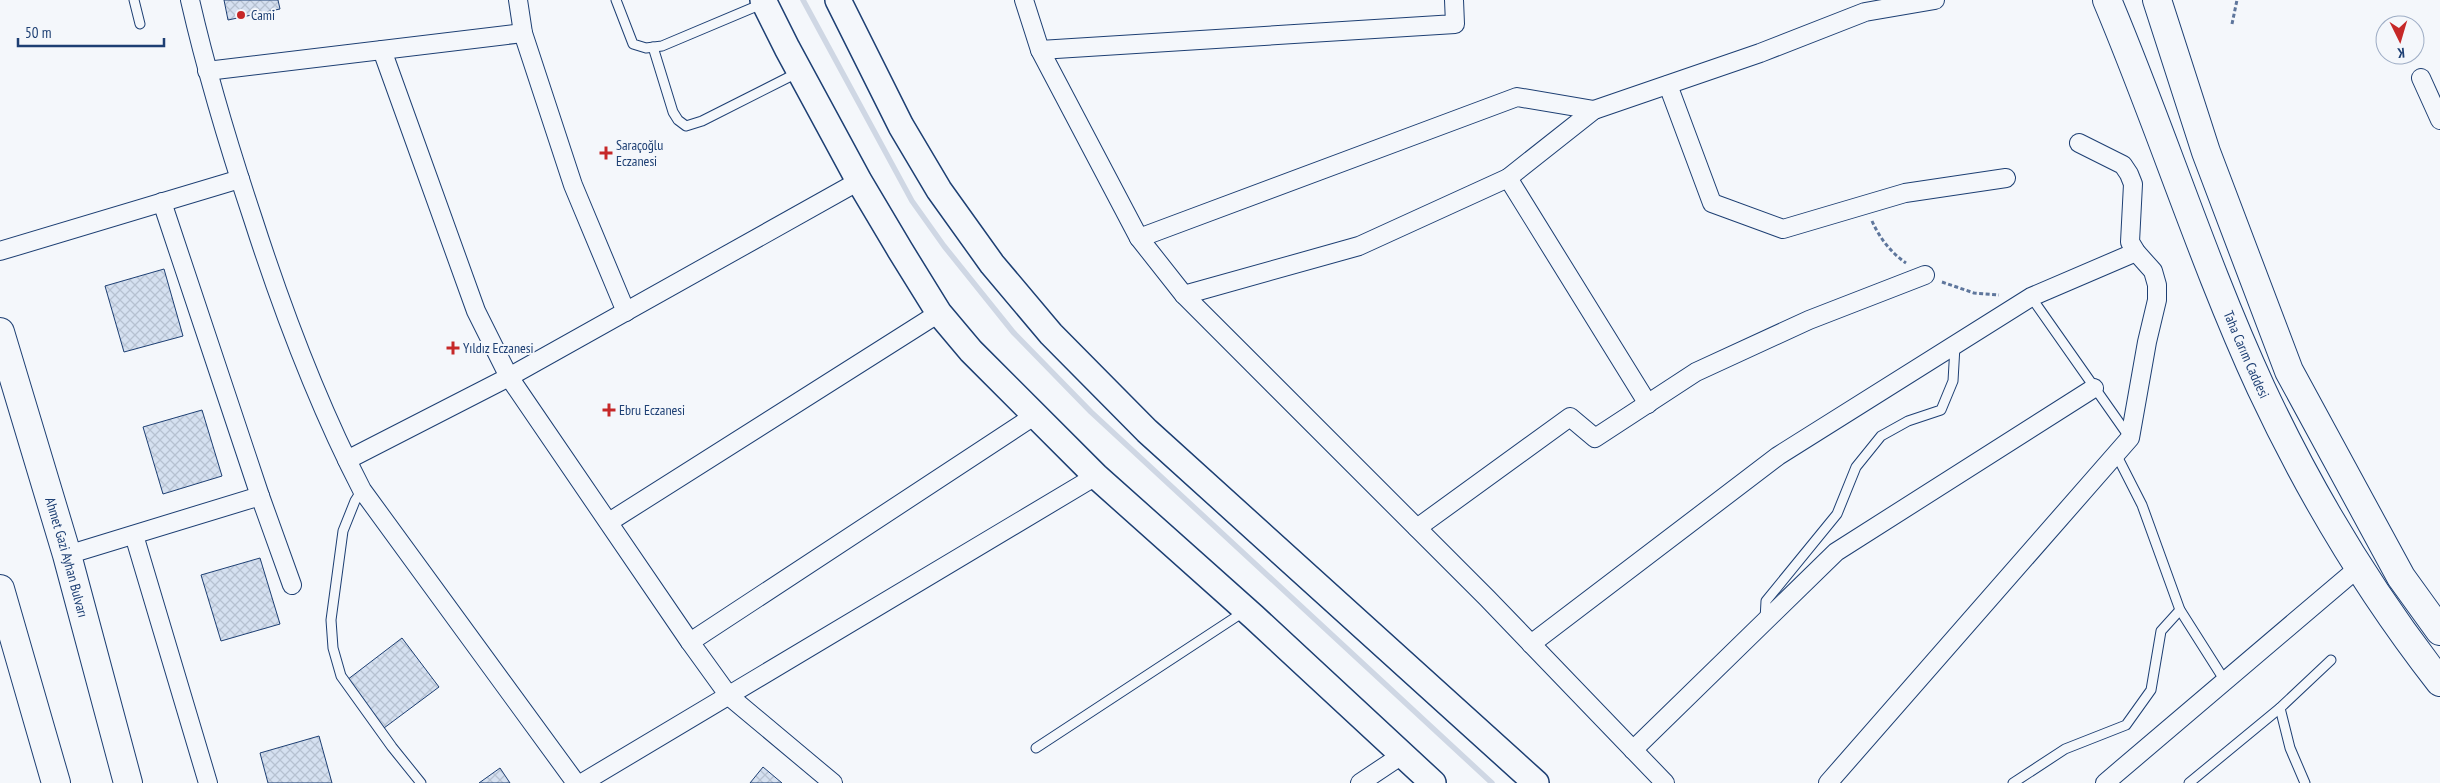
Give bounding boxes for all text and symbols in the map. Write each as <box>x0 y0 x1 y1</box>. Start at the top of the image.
place label: Cami <box>251 6 275 24</box>
marker: Cami <box>235 9 247 21</box>
scale bar <box>18 15 164 47</box>
north arrow <box>2375 15 2425 65</box>
text: 50 m <box>25 23 51 42</box>
text: K <box>2396 44 2406 62</box>
place label: Saraçoğlu Eczanesi <box>616 136 663 170</box>
marker: Saraçoğlu Eczanesi <box>600 147 612 159</box>
street label: Taha Carım Caddesi <box>2220 308 2274 401</box>
place label: Yıldız Eczanesi <box>463 339 534 357</box>
marker: Yıldız Eczanesi <box>447 342 459 354</box>
place label: Ebru Eczanesi <box>619 401 685 419</box>
marker: Ebru Eczanesi <box>603 404 615 416</box>
street label: Ahmet Gazi Ayhan Bulvarı <box>41 495 92 619</box>

